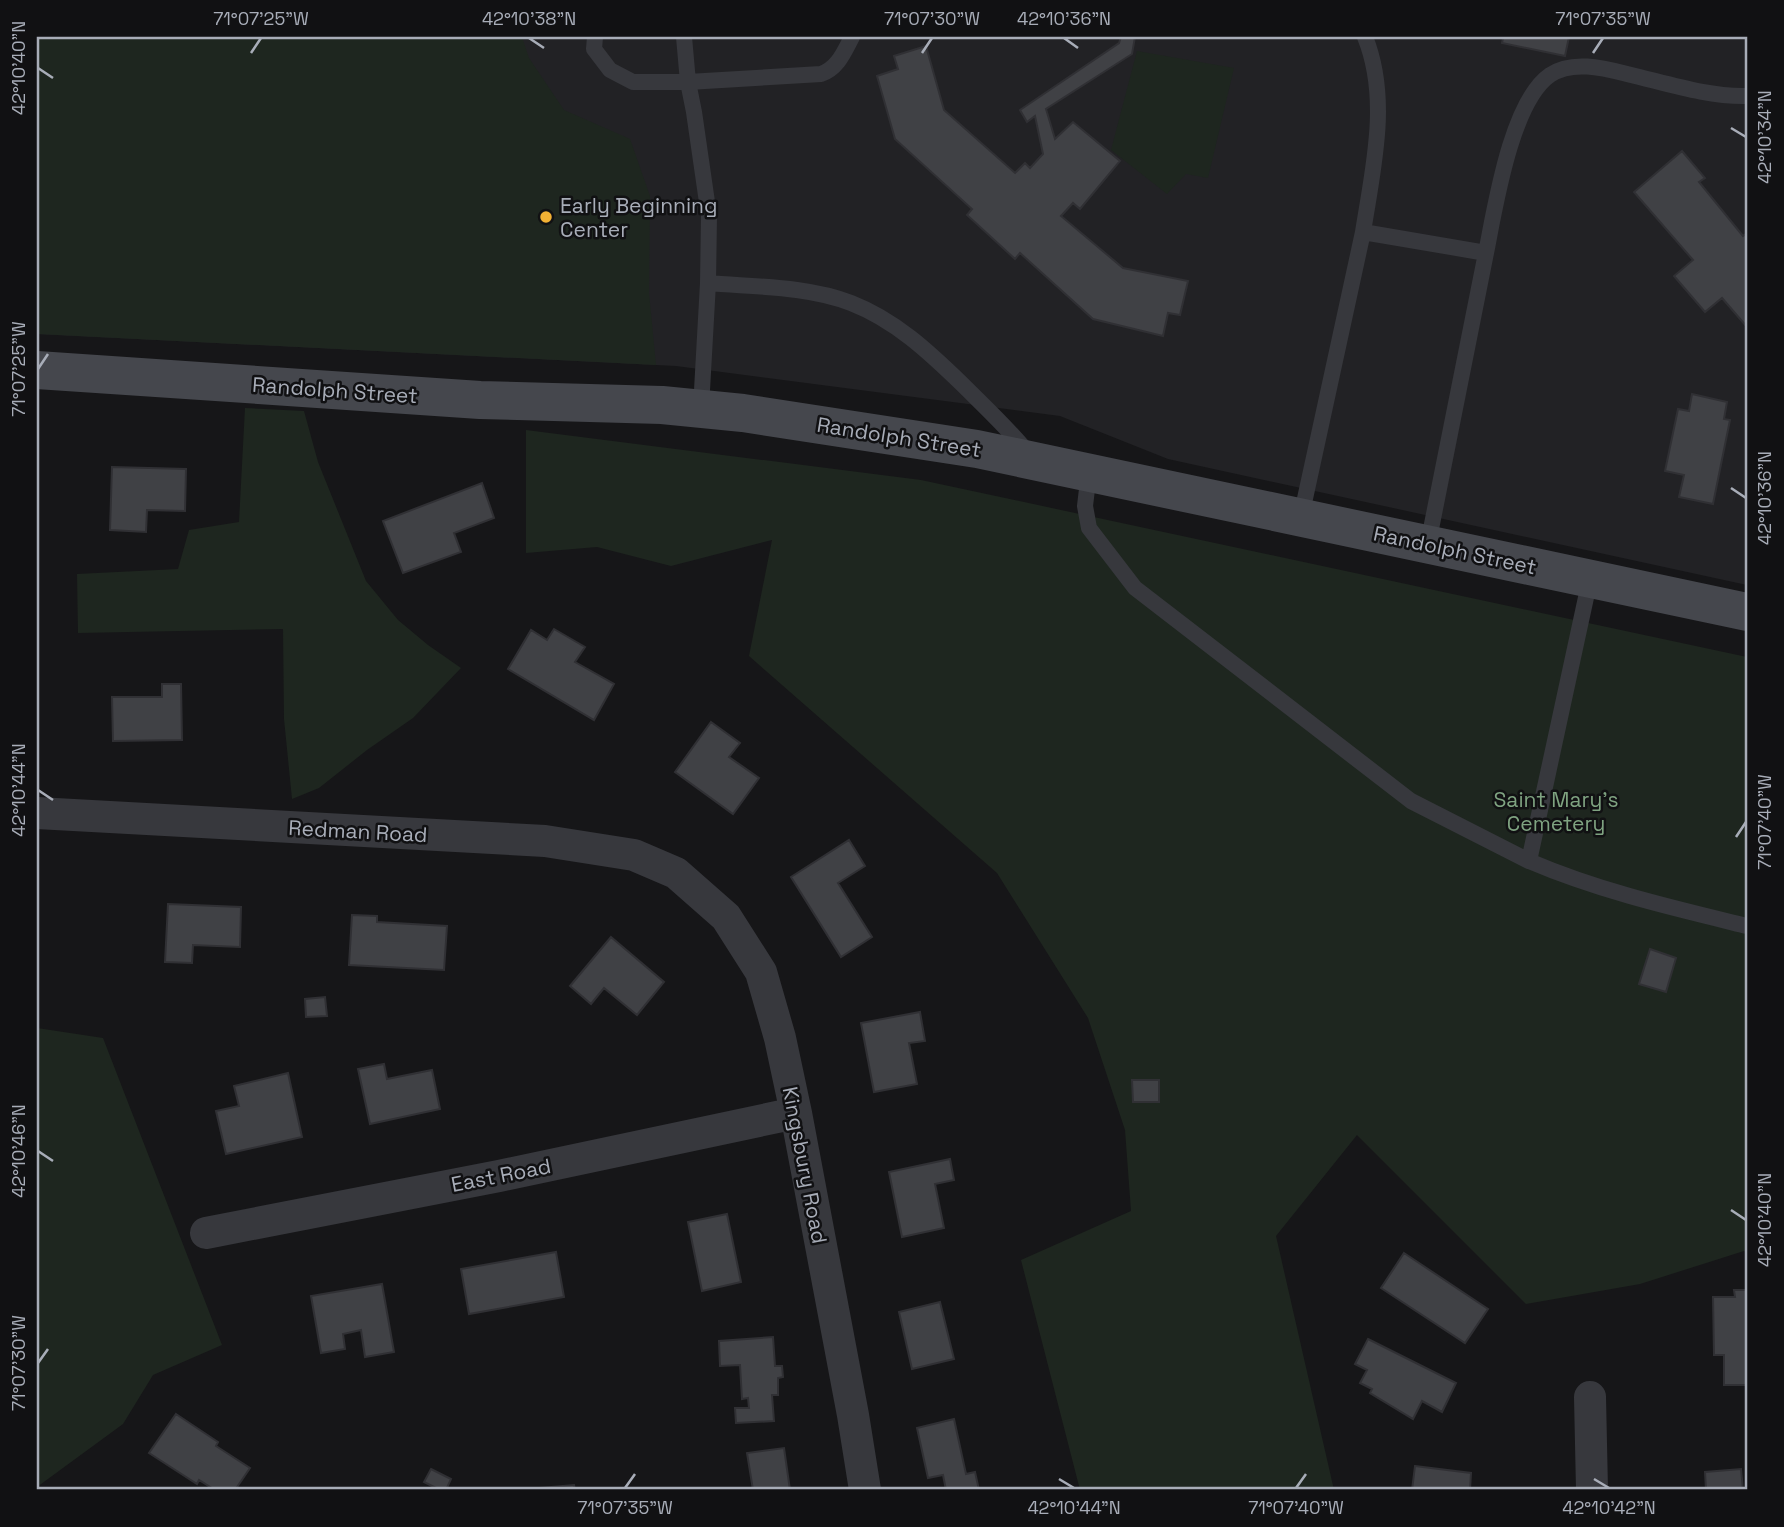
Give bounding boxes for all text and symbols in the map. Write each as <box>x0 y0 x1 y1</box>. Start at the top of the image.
text: 71°07'25"W <box>213 7 309 30</box>
text: 42°10'38"N <box>482 7 576 30</box>
text: 71°07'30"W <box>884 7 980 30</box>
text: 42°10'36"N <box>1017 7 1111 30</box>
text: 71°07'35"W <box>1555 7 1651 30</box>
text: 42°10'40"N <box>7 21 30 115</box>
text: 42°10'34"N <box>1753 90 1776 184</box>
place label: Early Beginning Center <box>560 192 717 243</box>
marker: Early Beginning Center <box>538 209 554 225</box>
text: 71°07'25"W <box>7 321 30 417</box>
street label: Randolph Street <box>251 371 419 409</box>
street label: Randolph Street <box>815 411 983 463</box>
text: 42°10'36"N <box>1753 451 1776 545</box>
street label: Randolph Street <box>1371 520 1539 580</box>
text: 42°10'44"N <box>7 743 30 837</box>
text: 71°07'40"W <box>1753 774 1776 870</box>
park label: Saint Mary's Cemetery <box>1494 786 1619 837</box>
street label: Redman Road <box>288 814 428 848</box>
street label: Kingsbury Road <box>777 1084 833 1246</box>
text: 42°10'46"N <box>7 1104 30 1198</box>
street label: East Road <box>449 1152 553 1198</box>
text: 42°10'40"N <box>1753 1173 1776 1267</box>
text: 71°07'30"W <box>7 1315 30 1411</box>
text: 71°07'35"W <box>577 1496 673 1519</box>
text: 42°10'44"N <box>1027 1496 1121 1519</box>
text: 71°07'40"W <box>1248 1496 1344 1519</box>
text: 42°10'42"N <box>1562 1496 1656 1519</box>

